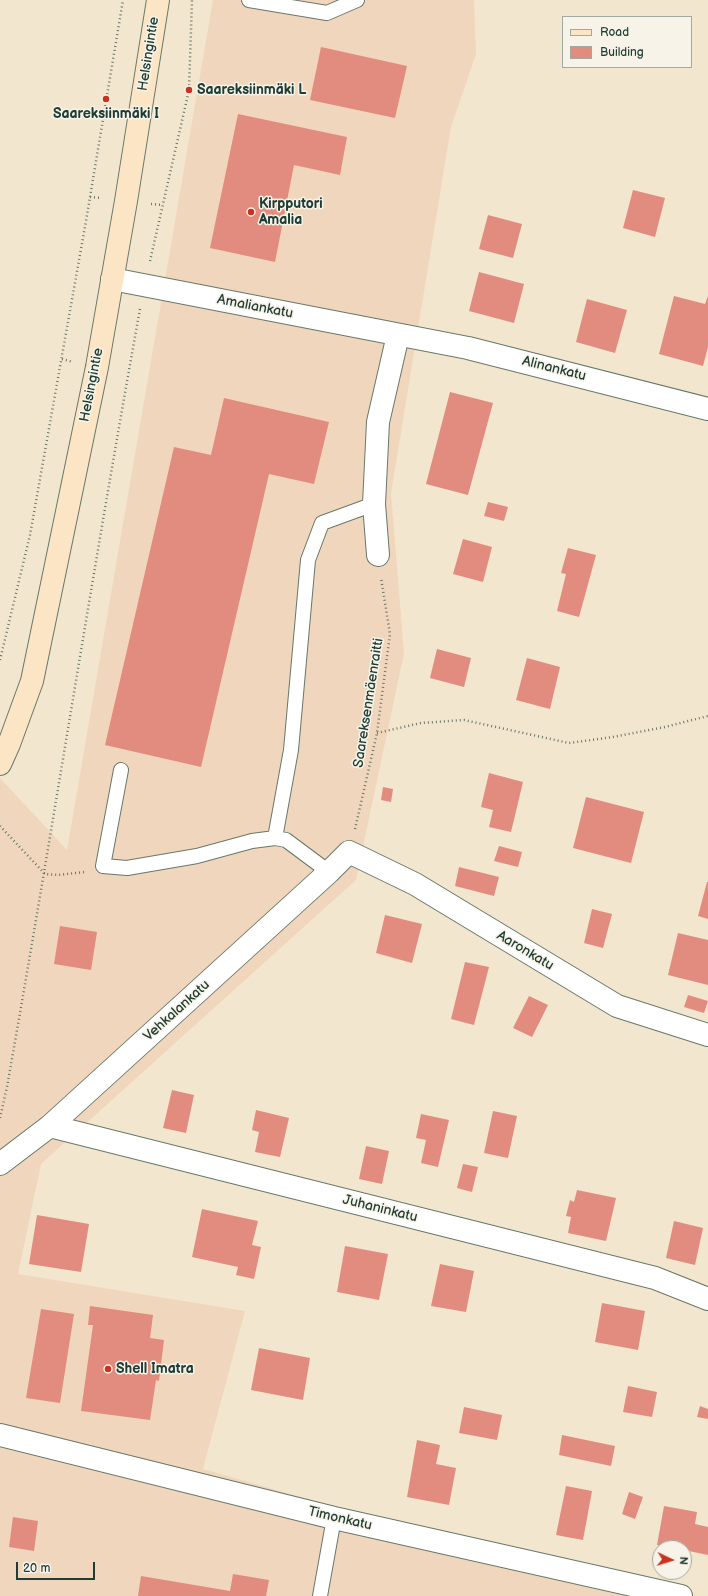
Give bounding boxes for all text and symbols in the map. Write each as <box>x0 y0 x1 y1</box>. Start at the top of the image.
street label: Helsingintie <box>135 16 163 92</box>
legend <box>562 16 692 68</box>
text: Road <box>600 25 629 40</box>
text: Building <box>600 45 644 60</box>
place label: Saareksiinmäki L <box>197 82 306 98</box>
marker: Saareksiinmäki L <box>184 85 194 95</box>
marker: Saareksiinmäki I <box>101 94 111 104</box>
place label: Saareksiinmäki I <box>53 106 159 122</box>
place label: Kirpputori Amalia <box>259 196 323 228</box>
marker: Kirpputori Amalia <box>246 207 256 217</box>
street label: Amaliankatu <box>216 291 294 323</box>
street label: Helsingintie <box>77 347 107 423</box>
street label: Alinankatu <box>520 353 588 385</box>
street label: Saareksenmäenraitti <box>350 637 388 769</box>
street label: Aaronkatu <box>494 927 556 975</box>
street label: Vehkalankatu <box>140 977 214 1045</box>
street label: Juhaninkatu <box>341 1192 419 1226</box>
place label: Shell Imatra <box>116 1361 194 1377</box>
marker: Shell Imatra <box>103 1364 113 1374</box>
street label: Timonkatu <box>306 1503 374 1535</box>
north arrow <box>652 1540 692 1580</box>
scale bar <box>18 1554 97 1580</box>
text: N <box>677 1556 690 1565</box>
text: 20 m <box>23 1561 50 1576</box>

